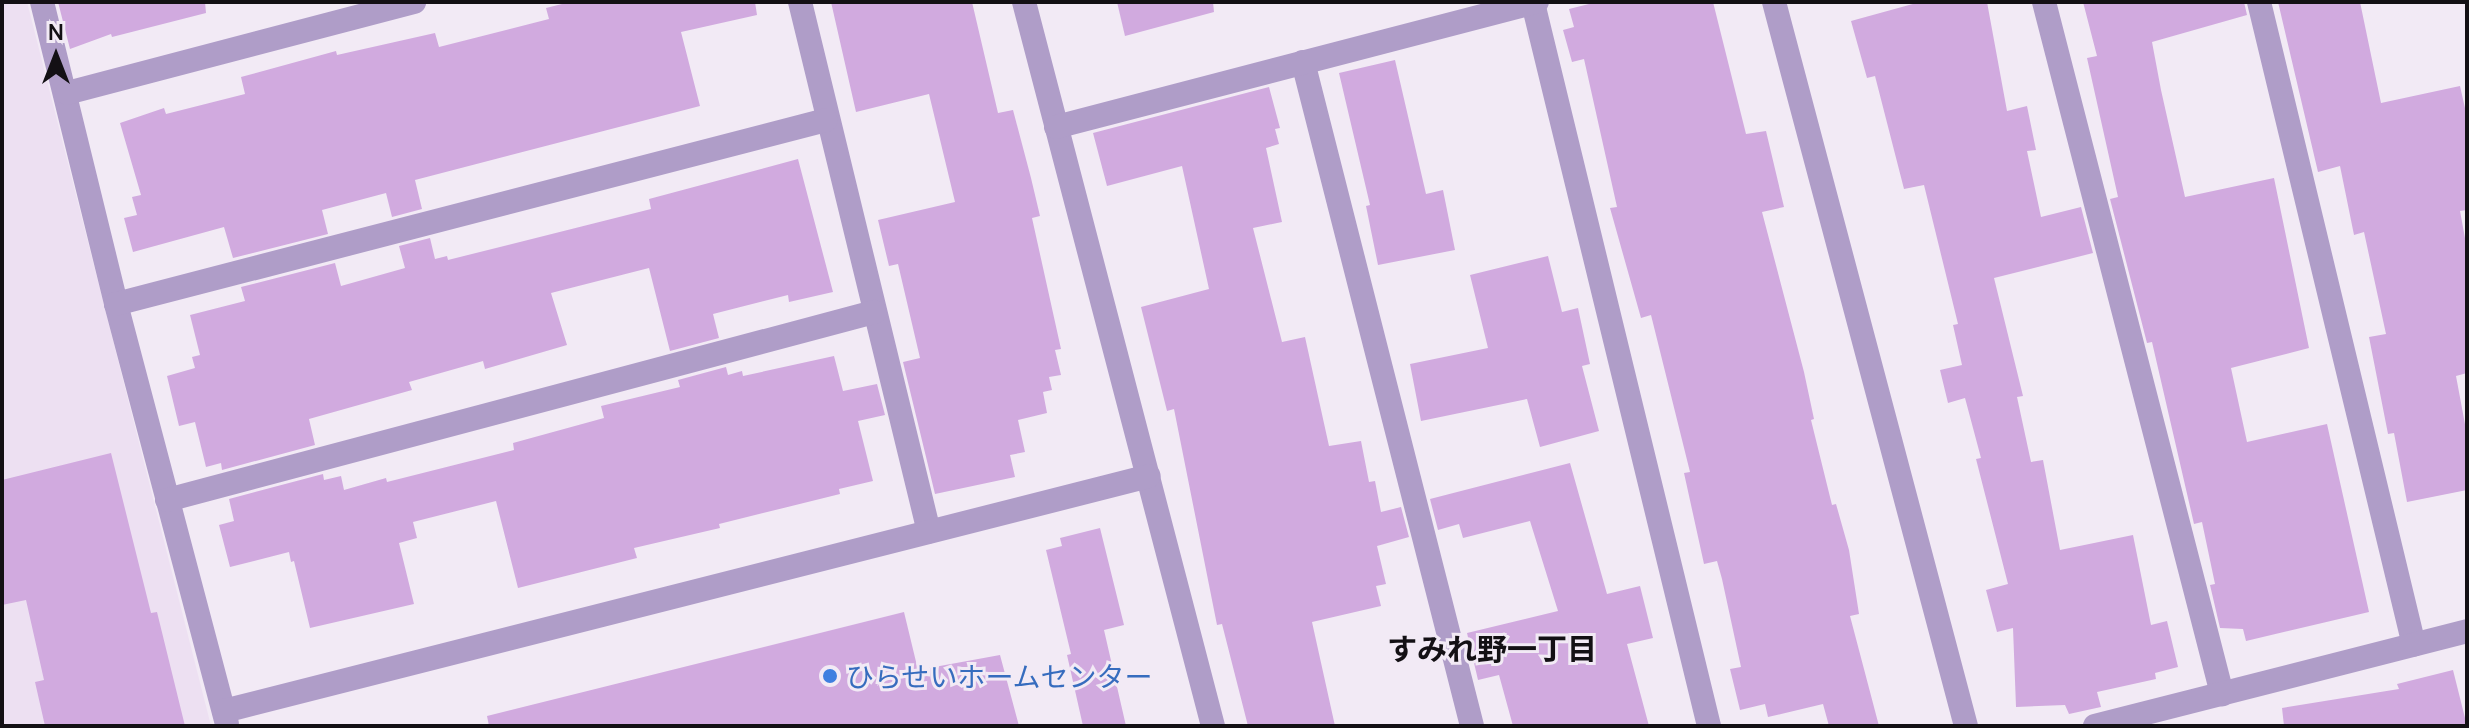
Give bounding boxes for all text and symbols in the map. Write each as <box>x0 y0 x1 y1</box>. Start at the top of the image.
north arrow <box>16 16 96 96</box>
text: N <box>48 17 64 47</box>
district label: すみれ野一丁目 <box>1387 631 1597 667</box>
place label: ひらせいホームセンター <box>846 659 1154 693</box>
marker: ひらせいホームセンター <box>821 667 839 685</box>

